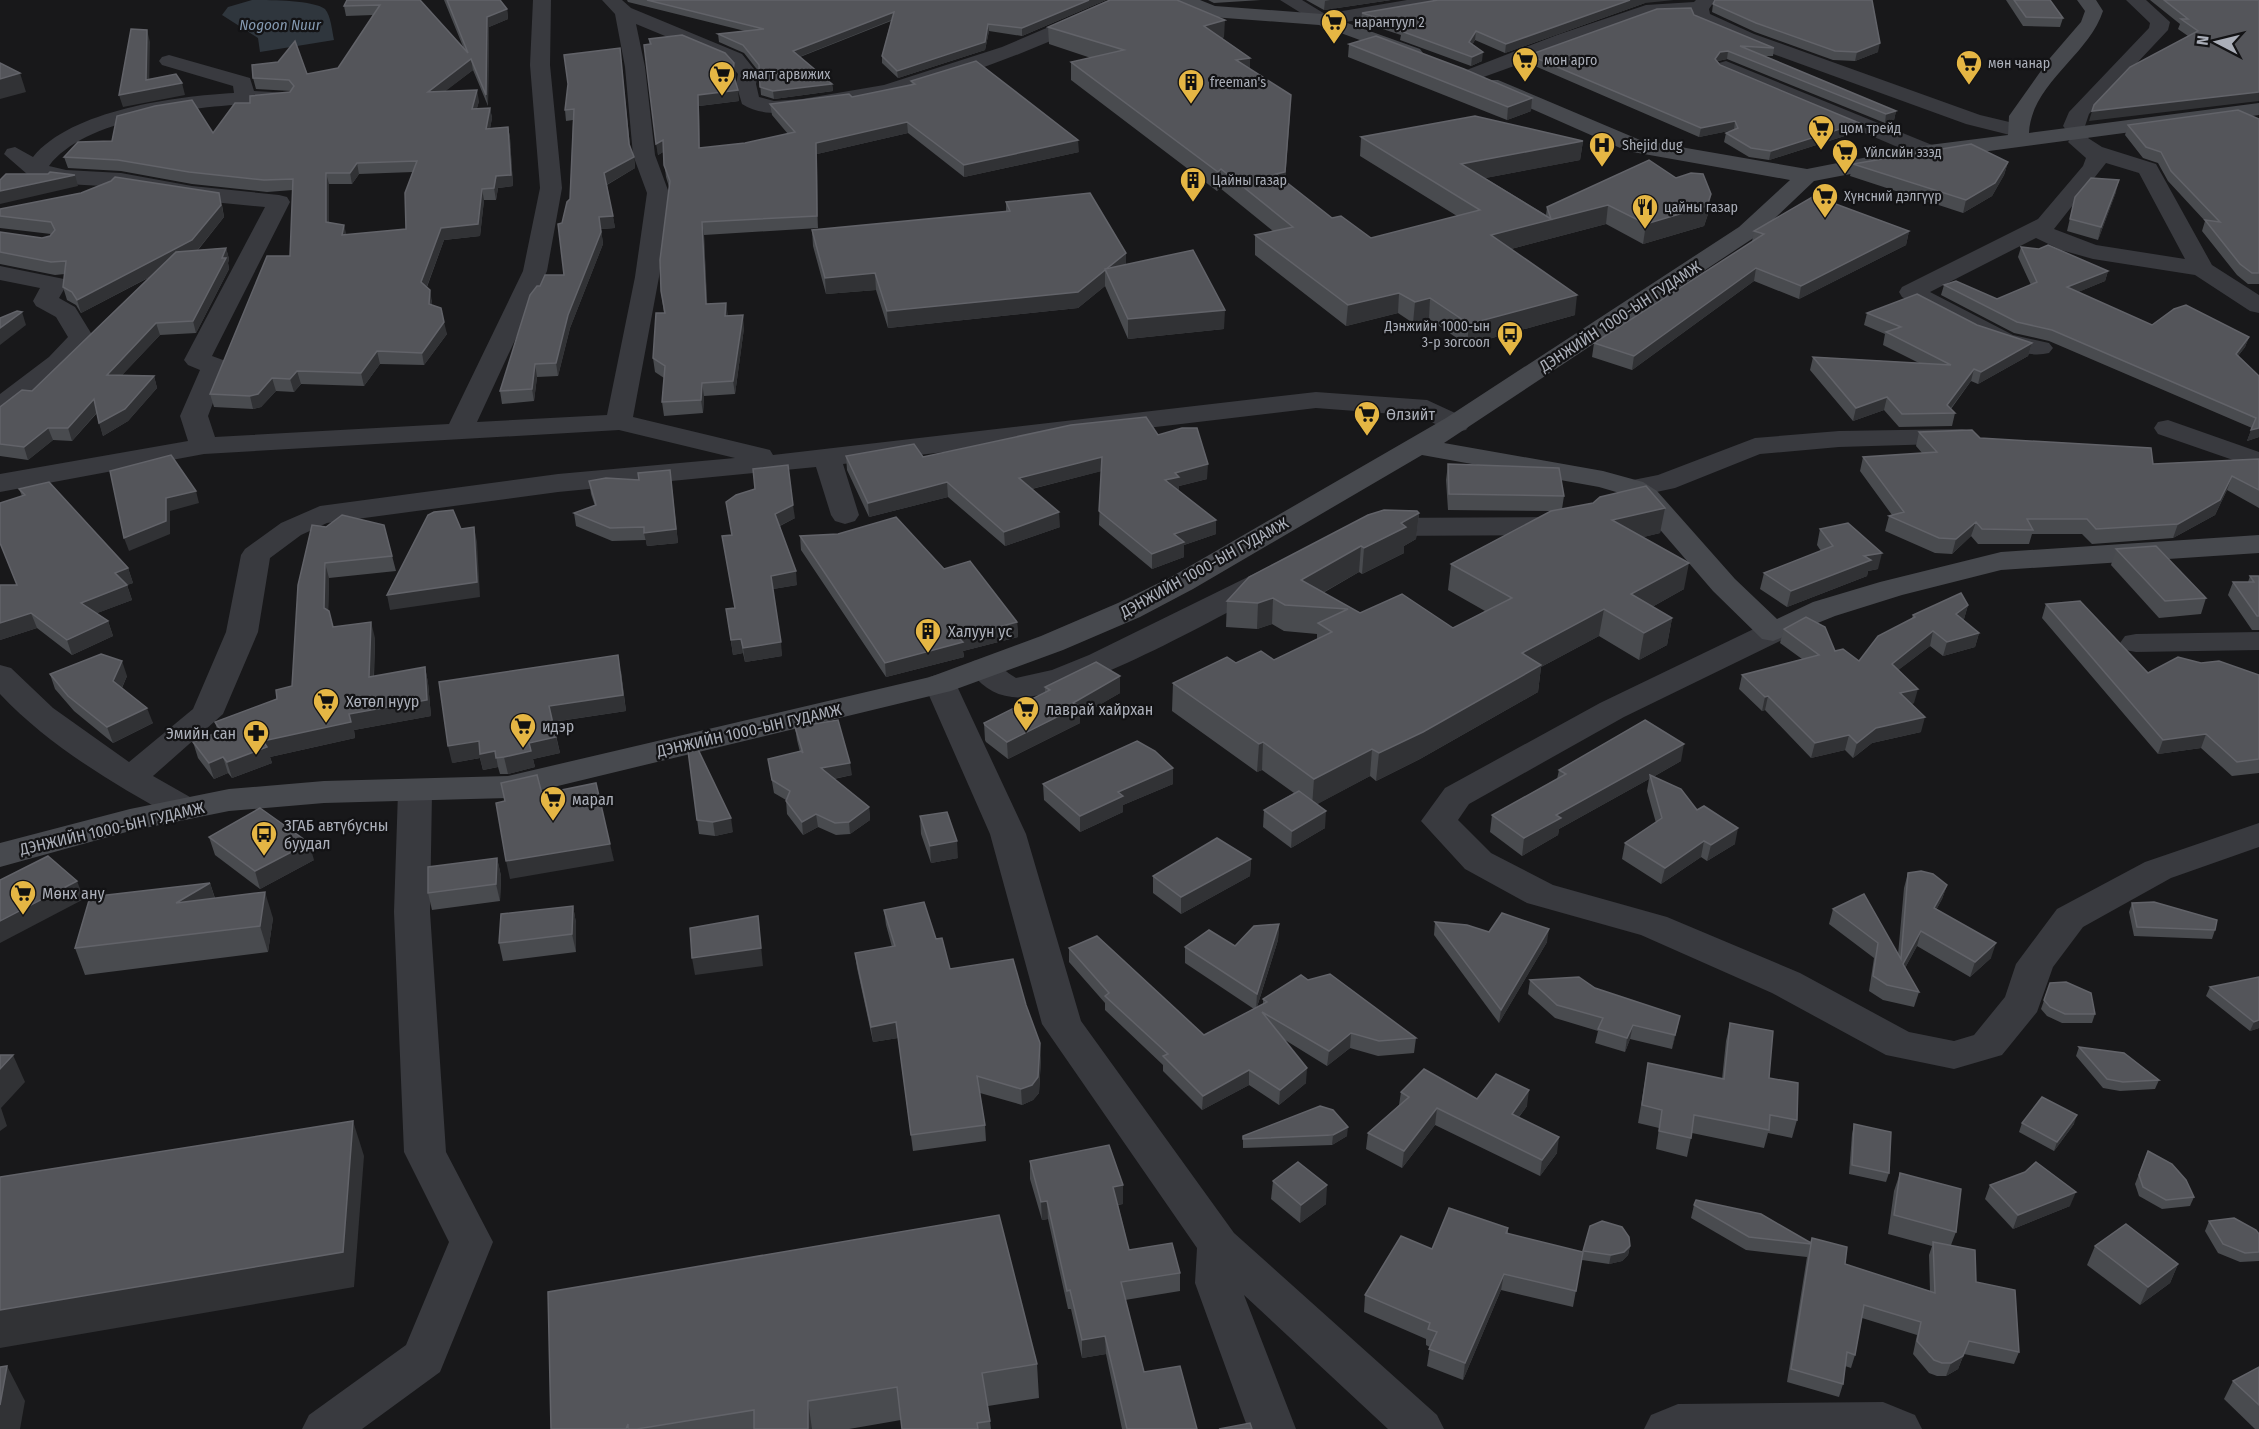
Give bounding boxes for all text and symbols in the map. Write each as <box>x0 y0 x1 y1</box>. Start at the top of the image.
supermarket icon: нарантуул 2 <box>1319 7 1349 45</box>
north arrow <box>2187 12 2247 72</box>
place label: нарантуул 2 <box>1354 14 1425 31</box>
water label: Nogoon Nuur <box>239 16 322 34</box>
text: N <box>2193 34 2213 46</box>
supermarket icon: мон арго <box>1510 45 1540 83</box>
supermarket icon: мөн чанар <box>1954 48 1984 86</box>
place label: мон арго <box>1544 52 1597 69</box>
place label: мөн чанар <box>1988 55 2050 72</box>
supermarket icon: ямагт арвижих <box>707 59 737 97</box>
place label: ямагт арвижих <box>742 66 831 83</box>
building icon: freeman's <box>1176 67 1206 105</box>
place label: freeman's <box>1210 74 1266 91</box>
supermarket icon: цом трейд <box>1806 113 1836 151</box>
place label: цом трейд <box>1840 120 1901 137</box>
hospital icon: Shejid dug <box>1587 130 1617 168</box>
place label: Shejid dug <box>1622 137 1683 154</box>
supermarket icon: Үйлсийн эзэд <box>1830 137 1860 175</box>
place label: Үйлсийн эзэд <box>1864 144 1942 161</box>
building icon: Цайны газар <box>1178 165 1208 203</box>
place label: Цайны газар <box>1212 172 1287 189</box>
supermarket icon: Хүнсний дэлгүүр <box>1810 181 1840 219</box>
place label: Хүнсний дэлгүүр <box>1844 188 1942 205</box>
restaurant icon: цайны газар <box>1630 192 1660 230</box>
place label: цайны газар <box>1664 199 1738 216</box>
street label: ДЭНЖИЙН 1000-ЫН ГУДАМЖ <box>1535 257 1705 376</box>
place label: Дэнжийн 1000-ын 3-р зогсоол <box>1384 318 1490 351</box>
bus stop icon: Дэнжийн 1000-ын 3-р зогсоол <box>1495 319 1525 357</box>
supermarket icon: Өлзийт <box>1352 399 1382 437</box>
place label: Өлзийт <box>1386 405 1435 424</box>
street label: ДЭНЖИЙН 1000-ЫН ГУДАМЖ <box>1116 513 1292 622</box>
building icon: Халуун ус <box>913 616 943 654</box>
place label: Халуун ус <box>948 622 1012 641</box>
supermarket icon: Хөтөл нуур <box>311 686 341 724</box>
place label: Хөтөл нуур <box>346 692 419 711</box>
supermarket icon: лаврай хайрхан <box>1011 694 1041 732</box>
street label: ДЭНЖИЙН 1000-ЫН ГУДАМЖ <box>654 700 843 761</box>
place label: лаврай хайрхан <box>1046 700 1153 719</box>
supermarket icon: идэр <box>508 711 538 749</box>
place label: идэр <box>542 717 574 736</box>
pharmacy icon: Эмийн сан <box>241 718 271 756</box>
place label: Эмийн сан <box>166 724 236 743</box>
supermarket icon: марал <box>538 784 568 822</box>
place label: марал <box>572 790 614 809</box>
street label: ДЭНЖИЙН 1000-ЫН ГУДАМЖ <box>17 798 206 859</box>
place label: ЗГАБ автүбусны буудал <box>284 816 388 853</box>
bus stop icon: ЗГАБ автүбусны буудал <box>249 819 279 857</box>
supermarket icon: Мөнх ану <box>8 878 38 916</box>
place label: Мөнх ану <box>42 884 105 903</box>

